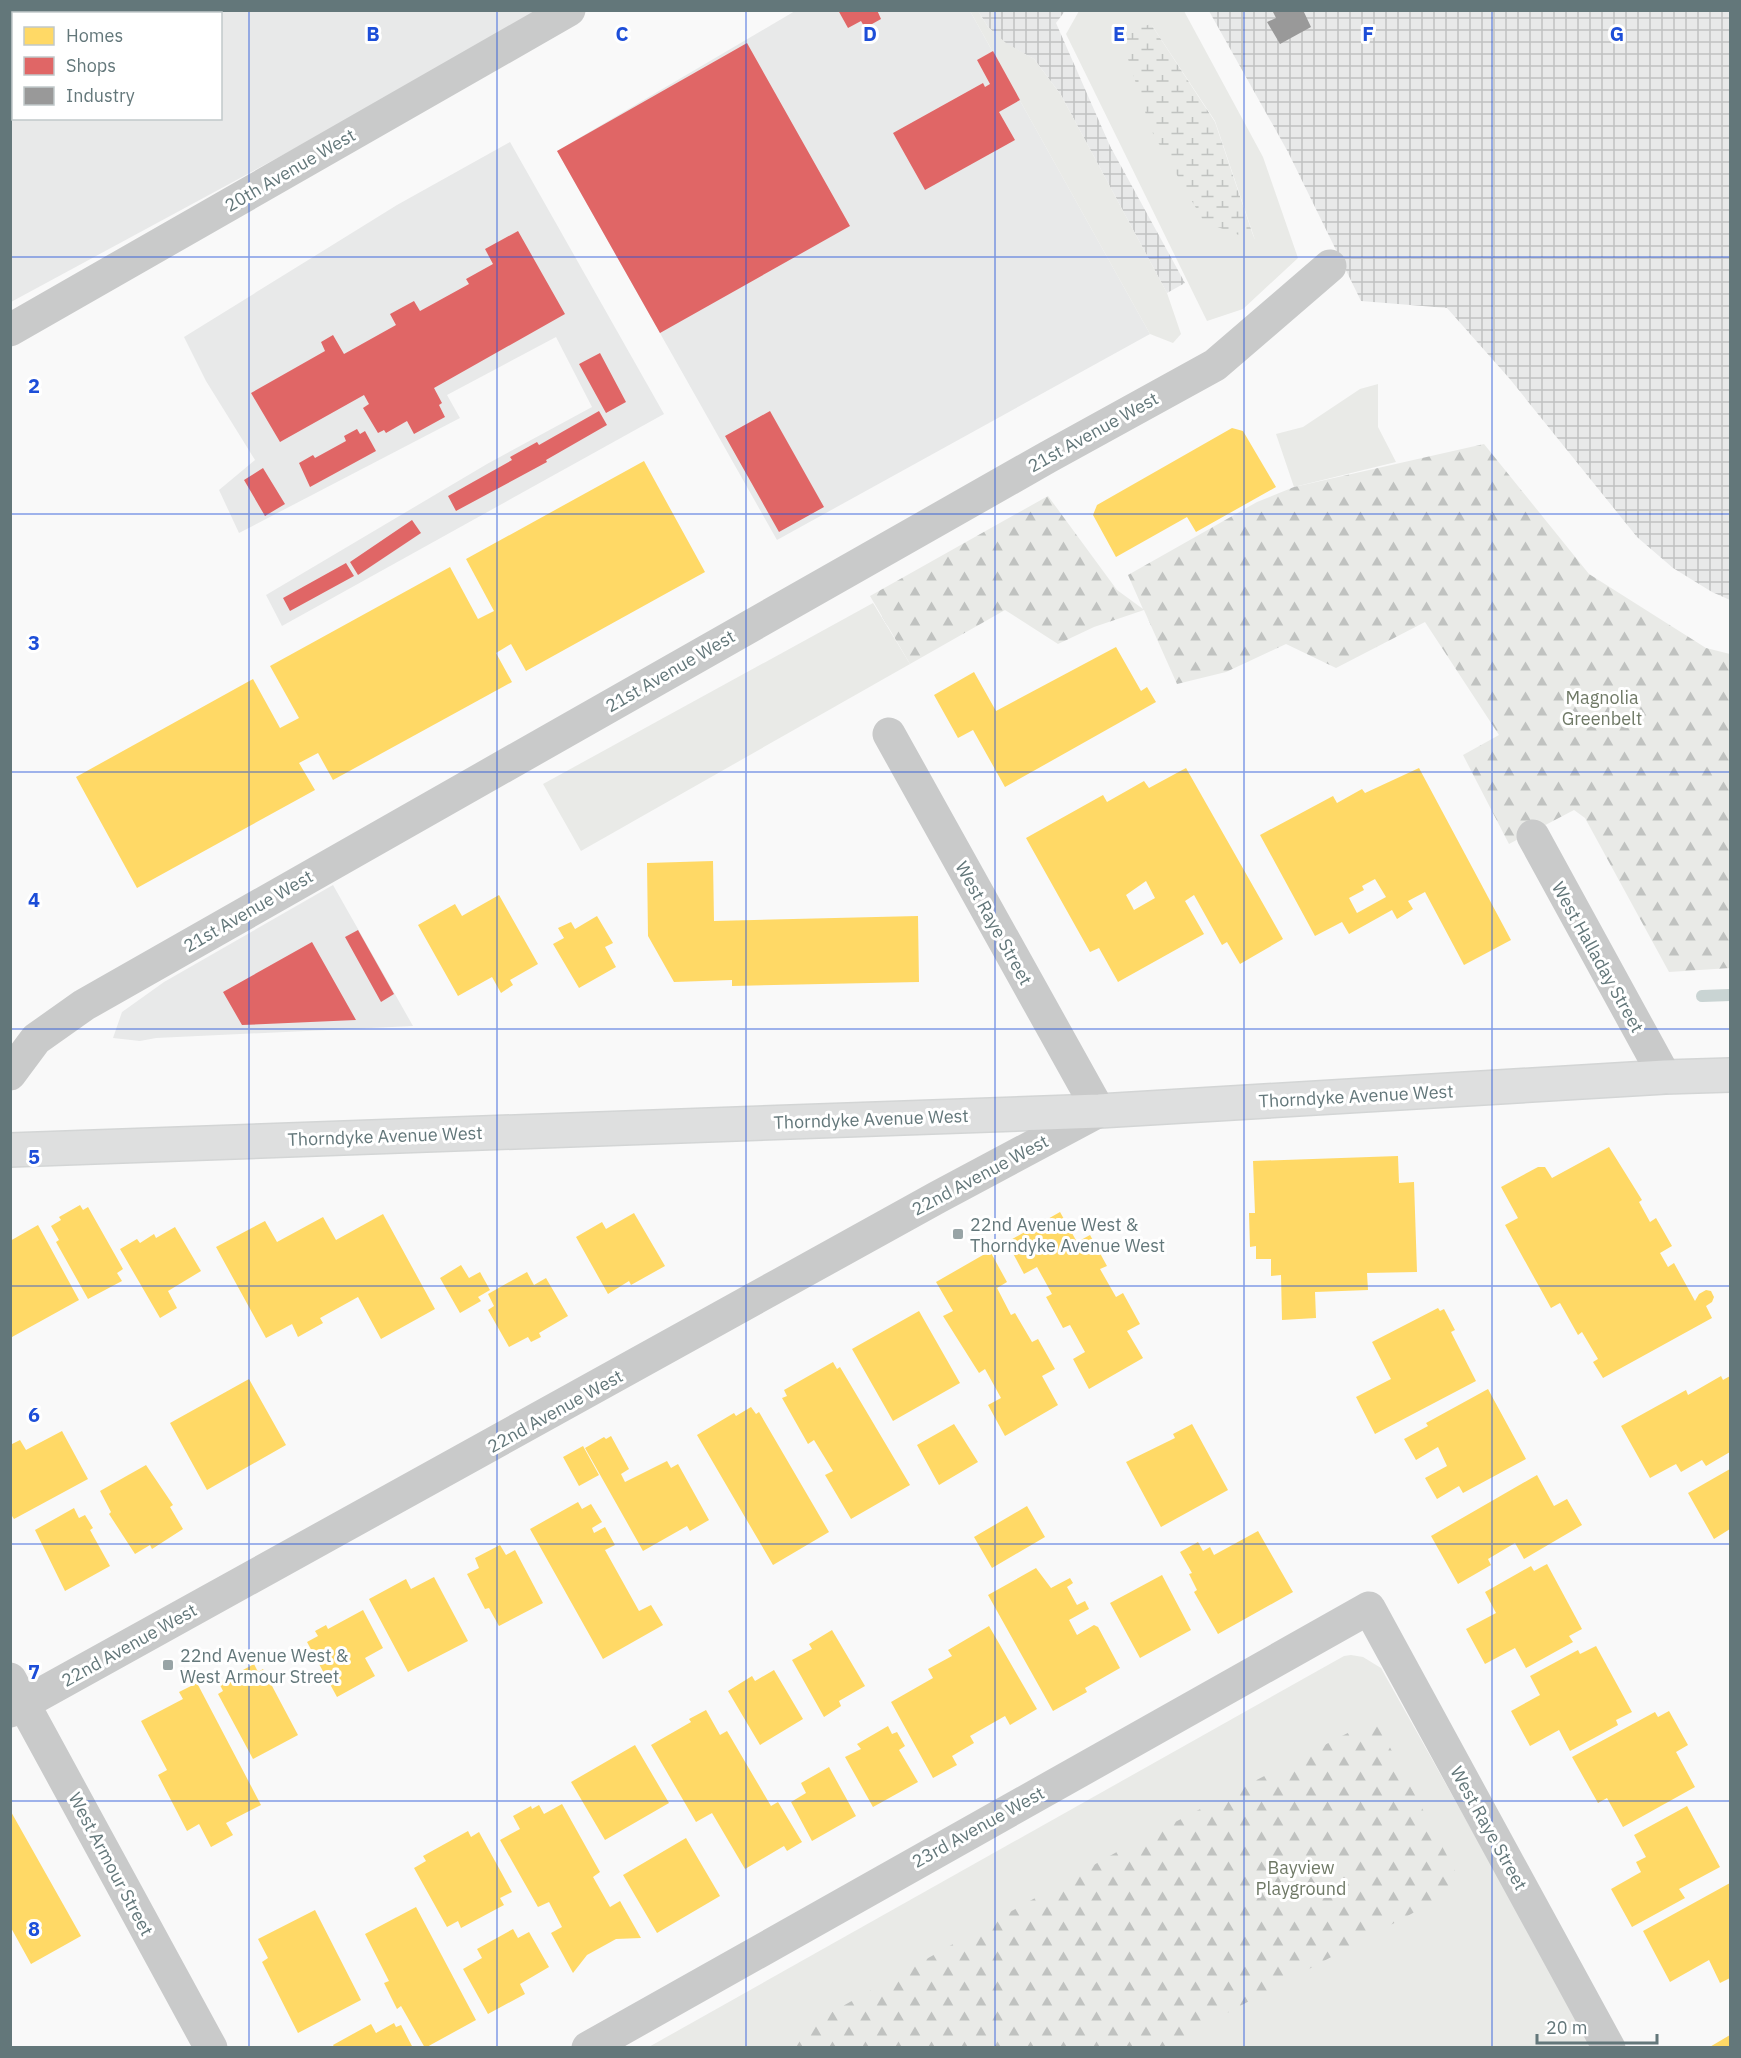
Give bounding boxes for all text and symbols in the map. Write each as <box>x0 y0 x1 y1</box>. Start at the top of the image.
legend <box>12 12 222 120</box>
text: B <box>366 20 380 47</box>
text: C <box>615 20 629 47</box>
text: D <box>863 20 877 47</box>
text: E <box>1113 20 1125 47</box>
text: F <box>1362 20 1374 47</box>
text: G <box>1610 20 1624 47</box>
text: Homes <box>66 24 123 47</box>
text: Shops <box>66 54 116 77</box>
text: Industry <box>66 84 135 107</box>
street label: 20th Avenue West <box>220 123 360 217</box>
text: 2 <box>28 372 40 399</box>
street label: 21st Avenue West <box>1024 387 1162 477</box>
street label: 21st Avenue West <box>601 625 739 717</box>
text: 3 <box>28 629 40 656</box>
park label: Magnolia Greenbelt <box>1562 686 1642 730</box>
street label: West Raye Street <box>950 857 1038 989</box>
street label: 21st Avenue West <box>179 865 317 957</box>
street label: West Halladay Street <box>1547 877 1649 1037</box>
text: 4 <box>28 886 40 913</box>
street label: Thorndyke Avenue West <box>1258 1079 1454 1113</box>
street label: Thorndyke Avenue West <box>773 1104 969 1134</box>
street label: Thorndyke Avenue West <box>287 1121 483 1151</box>
street label: 22nd Avenue West <box>908 1129 1052 1221</box>
text: 5 <box>28 1143 40 1170</box>
place label: 22nd Avenue West & Thorndyke Avenue West <box>970 1213 1165 1257</box>
marker: 22nd Avenue West & Thorndyke Avenue West <box>951 1227 965 1241</box>
street label: 22nd Avenue West <box>483 1364 627 1458</box>
text: 6 <box>28 1401 40 1428</box>
street label: 22nd Avenue West <box>57 1598 201 1692</box>
place label: 22nd Avenue West & West Armour Street <box>180 1644 349 1688</box>
text: 7 <box>28 1658 40 1685</box>
marker: 22nd Avenue West & West Armour Street <box>161 1658 175 1672</box>
street label: West Raye Street <box>1445 1762 1533 1894</box>
street label: 23rd Avenue West <box>908 1781 1048 1873</box>
street label: West Armour Street <box>63 1788 159 1940</box>
park label: Bayview Playground <box>1256 1856 1346 1900</box>
text: 8 <box>28 1915 40 1942</box>
scale bar <box>1537 2007 1657 2045</box>
text: 20 m <box>1546 2016 1588 2039</box>

